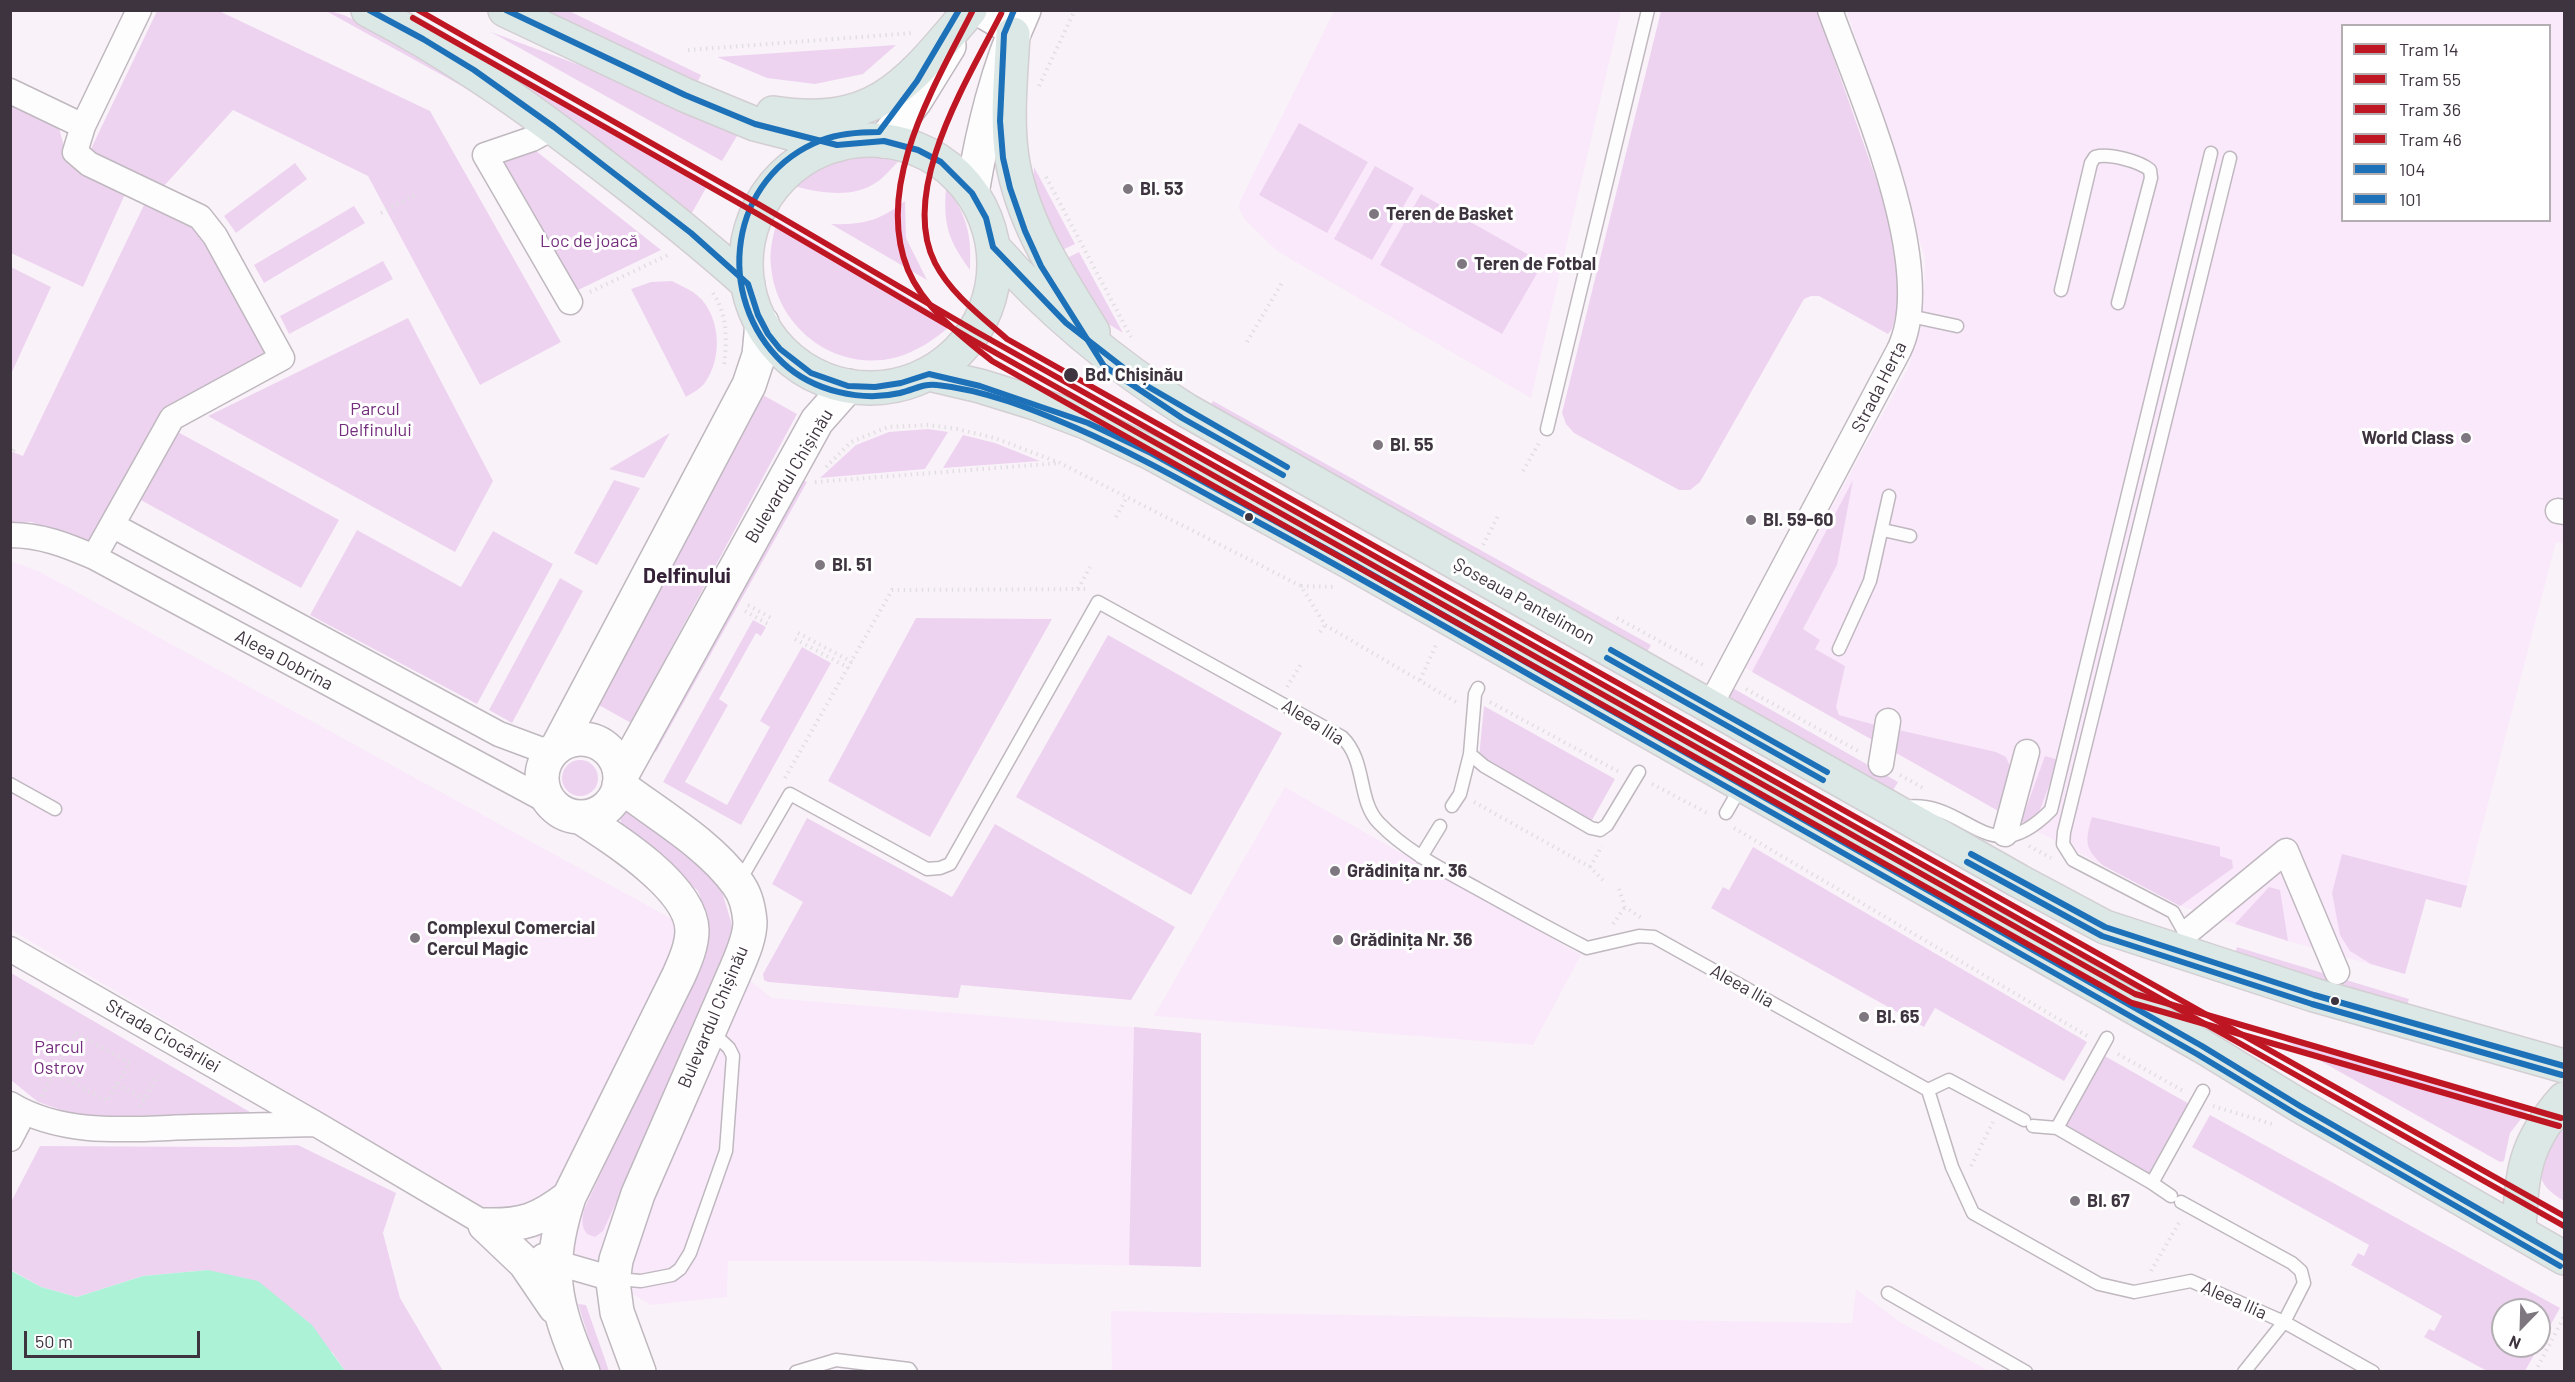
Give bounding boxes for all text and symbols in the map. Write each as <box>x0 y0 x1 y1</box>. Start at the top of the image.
legend <box>2341 24 2551 222</box>
text: Tram 14 <box>2399 38 2459 60</box>
text: Tram 55 <box>2399 68 2461 90</box>
text: Tram 36 <box>2399 98 2461 120</box>
text: Tram 46 <box>2399 128 2462 150</box>
text: 104 <box>2399 158 2425 180</box>
place label: Bl. 53 <box>1140 178 1183 200</box>
marker: Bl. 53 <box>1121 182 1135 196</box>
text: 101 <box>2399 188 2421 210</box>
place label: Teren de Basket <box>1386 203 1513 225</box>
marker: Teren de Basket <box>1367 207 1381 221</box>
park label: Loc de joacă <box>540 230 638 252</box>
place label: Teren de Fotbal <box>1474 253 1596 275</box>
marker: Teren de Fotbal <box>1455 257 1469 271</box>
street label: Strada Herța <box>1847 338 1911 436</box>
place label: Bd. Chișinău <box>1085 364 1183 386</box>
marker: Bd. Chișinău <box>1062 366 1080 384</box>
park label: Parcul Delfinului <box>338 398 412 440</box>
street label: Bulevardul Chișinău <box>740 405 838 547</box>
place label: World Class <box>2361 427 2454 449</box>
marker: World Class <box>2459 431 2473 445</box>
place label: Bl. 55 <box>1390 434 1433 456</box>
marker: Bl. 55 <box>1371 438 1385 452</box>
place label: Bl. 59-60 <box>1763 509 1834 531</box>
unlabelled marker <box>1243 511 1255 523</box>
marker: Bl. 59-60 <box>1744 513 1758 527</box>
street label: Șoseaua Pantelimon <box>1449 553 1599 649</box>
place label: Bl. 51 <box>832 554 872 576</box>
marker: Bl. 51 <box>813 558 827 572</box>
district label: Delfinului <box>643 563 731 589</box>
street label: Aleea Dobrina <box>231 625 337 695</box>
street label: Aleea Ilia <box>1278 694 1348 750</box>
place label: Grădinița nr. 36 <box>1347 860 1467 882</box>
marker: Grădinița nr. 36 <box>1328 864 1342 878</box>
place label: Complexul Comercial Cercul Magic <box>427 917 595 960</box>
place label: Grădinița Nr. 36 <box>1350 929 1472 951</box>
marker: Complexul Comercial Cercul Magic <box>408 931 422 945</box>
marker: Grădinița Nr. 36 <box>1331 933 1345 947</box>
street label: Bulevardul Chișinău <box>673 943 753 1091</box>
street label: Aleea Ilia <box>1706 960 1778 1012</box>
street label: Strada Ciocârliei <box>102 994 224 1078</box>
unlabelled marker <box>2329 995 2341 1007</box>
place label: Bl. 65 <box>1876 1006 1919 1028</box>
marker: Bl. 65 <box>1857 1010 1871 1024</box>
park label: Parcul Ostrov <box>34 1036 84 1078</box>
place label: Bl. 67 <box>2087 1190 2130 1212</box>
marker: Bl. 67 <box>2068 1194 2082 1208</box>
street label: Aleea Ilia <box>2198 1276 2270 1324</box>
north arrow <box>2491 1298 2551 1358</box>
scale bar <box>27 1319 202 1357</box>
text: 50 m <box>35 1330 73 1352</box>
text: N <box>2506 1332 2523 1354</box>

